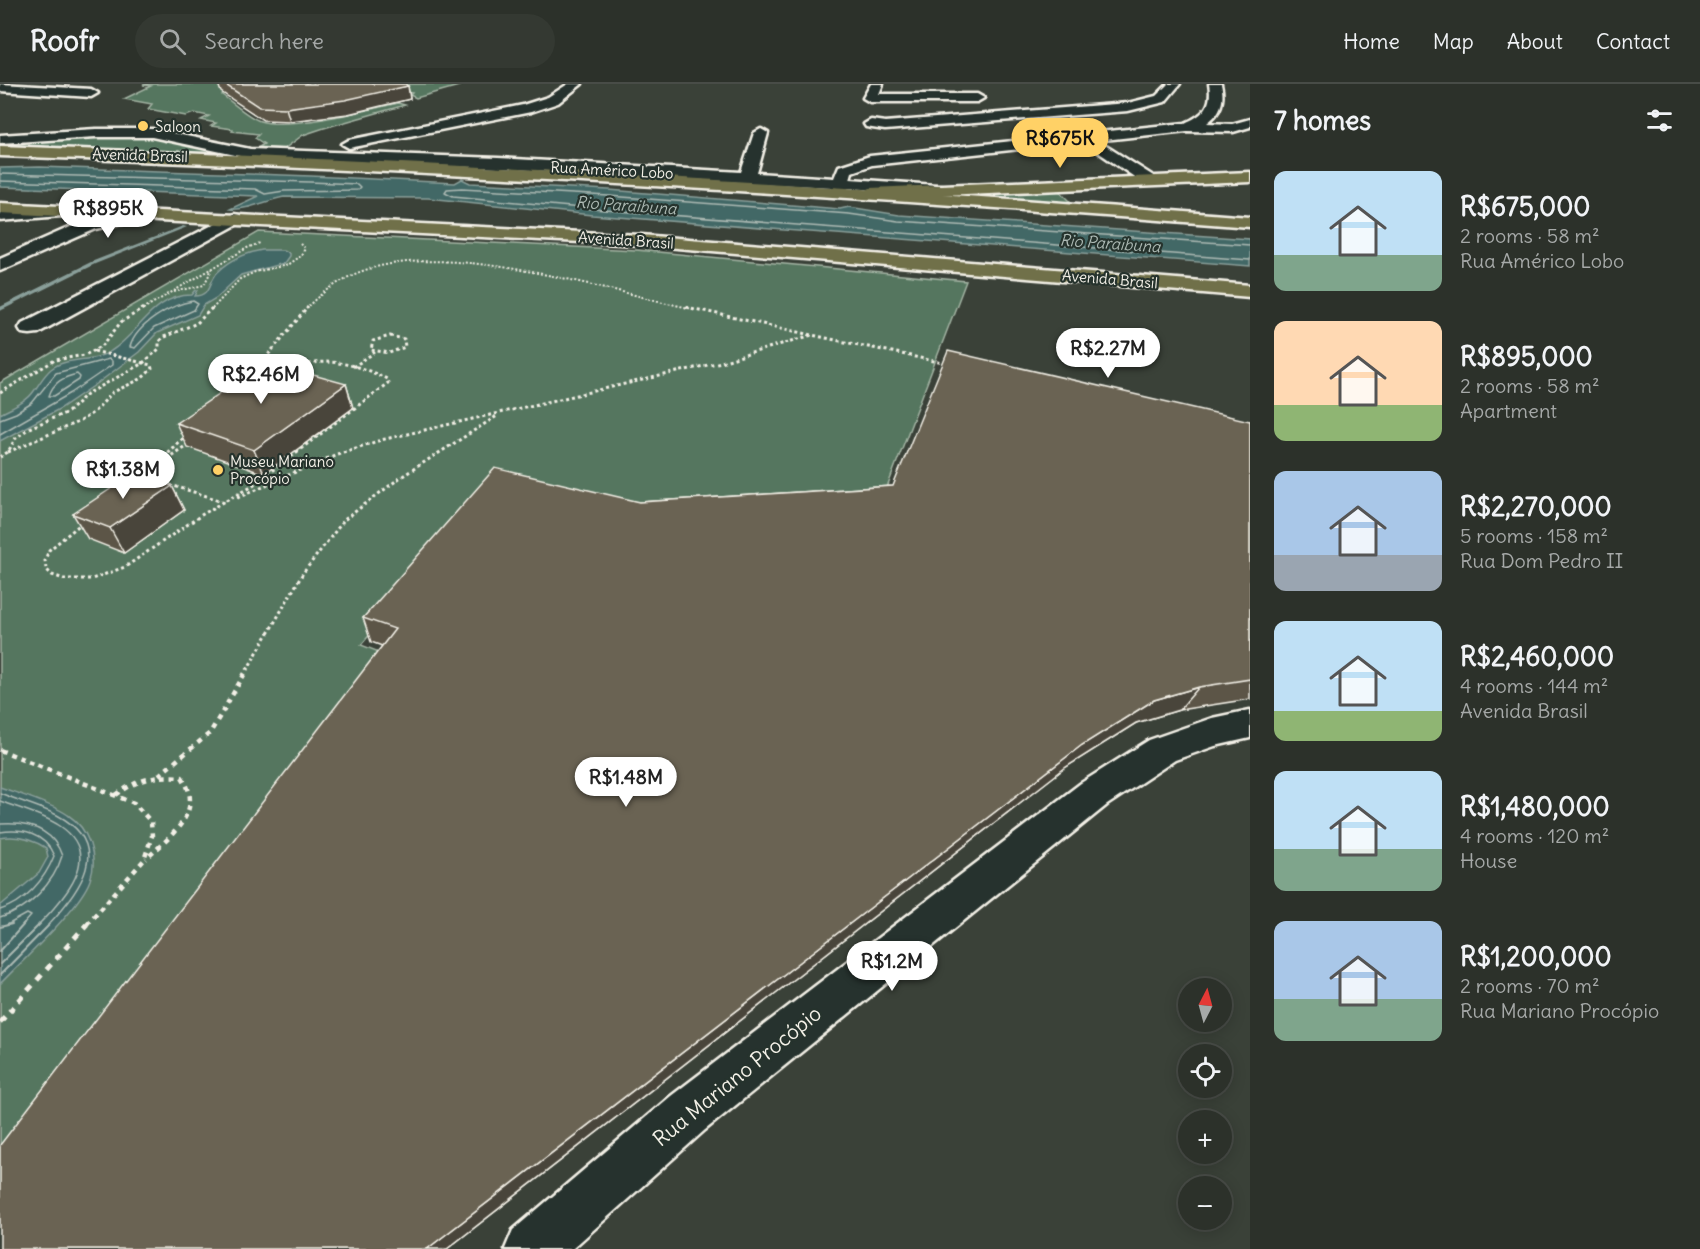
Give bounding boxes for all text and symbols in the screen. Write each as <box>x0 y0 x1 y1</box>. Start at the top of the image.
search box <box>135 14 555 68</box>
text: Roofr <box>30 23 99 59</box>
icon: search <box>156 25 189 58</box>
text: Search here <box>204 27 324 55</box>
text: Home <box>1343 28 1400 55</box>
text: Map <box>1433 28 1474 55</box>
text: About <box>1507 28 1563 55</box>
text: Contact <box>1596 28 1670 55</box>
text: 7 homes <box>1274 104 1371 137</box>
icon: filters <box>1643 104 1676 137</box>
place label: Saloon <box>155 117 201 136</box>
pin: R$675K <box>1011 118 1109 169</box>
marker: Saloon <box>136 119 150 133</box>
text: R$675K <box>1026 125 1095 150</box>
street label: Avenida Brasil <box>92 144 188 166</box>
street label: Rua Américo Lobo <box>550 157 674 183</box>
pin: R$895K <box>59 188 157 239</box>
text: R$675,000 <box>1460 190 1590 223</box>
water label: Rio Paraibuna <box>575 192 678 219</box>
text: R$895K <box>73 195 143 220</box>
icon: home <box>1322 195 1394 267</box>
text: 2 rooms · 58 m² <box>1460 223 1600 248</box>
street label: Avenida Brasil <box>578 227 674 253</box>
water label: Rio Paraibuna <box>1059 230 1162 257</box>
text: Rua Américo Lobo <box>1460 248 1624 273</box>
street label: Avenida Brasil <box>1061 265 1159 293</box>
pin: R$2.27M <box>1053 328 1163 379</box>
text: R$2.27M <box>1070 335 1146 360</box>
text: R$895,000 <box>1460 340 1593 373</box>
icon: home <box>1322 345 1394 417</box>
pin: R$2.46M <box>206 354 316 405</box>
text: R$2.46M <box>222 361 300 386</box>
text: 2 rooms · 58 m² <box>1460 373 1600 398</box>
text: Apartment <box>1460 398 1557 423</box>
pin: R$1.38M <box>68 449 178 500</box>
place label: Museu Mariano Procópio <box>230 452 334 488</box>
text: R$1.38M <box>86 456 160 481</box>
marker: Museu Mariano Procópio <box>211 463 225 477</box>
text: R$2,270,000 <box>1460 490 1612 523</box>
icon: home <box>1322 495 1394 567</box>
text: 5 rooms · 158 m² <box>1460 523 1608 548</box>
text: Rua Dom Pedro II <box>1460 548 1623 573</box>
text: R$2,460,000 <box>1460 640 1614 673</box>
icon: home <box>1322 645 1394 717</box>
text: 4 rooms · 144 m² <box>1460 673 1608 698</box>
text: Avenida Brasil <box>1460 698 1588 723</box>
pin: R$1.48M <box>571 757 681 808</box>
text: R$1.48M <box>589 764 663 789</box>
text: R$1,480,000 <box>1460 790 1610 823</box>
icon: home <box>1322 795 1394 867</box>
text: 4 rooms · 120 m² <box>1460 823 1609 848</box>
text: House <box>1460 848 1517 873</box>
text: R$1,200,000 <box>1460 940 1612 973</box>
pin: R$1.2M <box>843 941 941 992</box>
icon: home <box>1322 945 1394 1017</box>
text: R$1.2M <box>861 948 923 973</box>
text: 2 rooms · 70 m² <box>1460 973 1600 998</box>
north arrow <box>1178 978 1232 1032</box>
map controls <box>1178 978 1232 1230</box>
text: Rua Mariano Procópio <box>1460 998 1659 1023</box>
street label: Rua Mariano Procópio <box>647 1000 827 1152</box>
button: locate <box>1178 1044 1232 1098</box>
button: + <box>1178 1110 1232 1164</box>
button: − <box>1178 1176 1232 1230</box>

